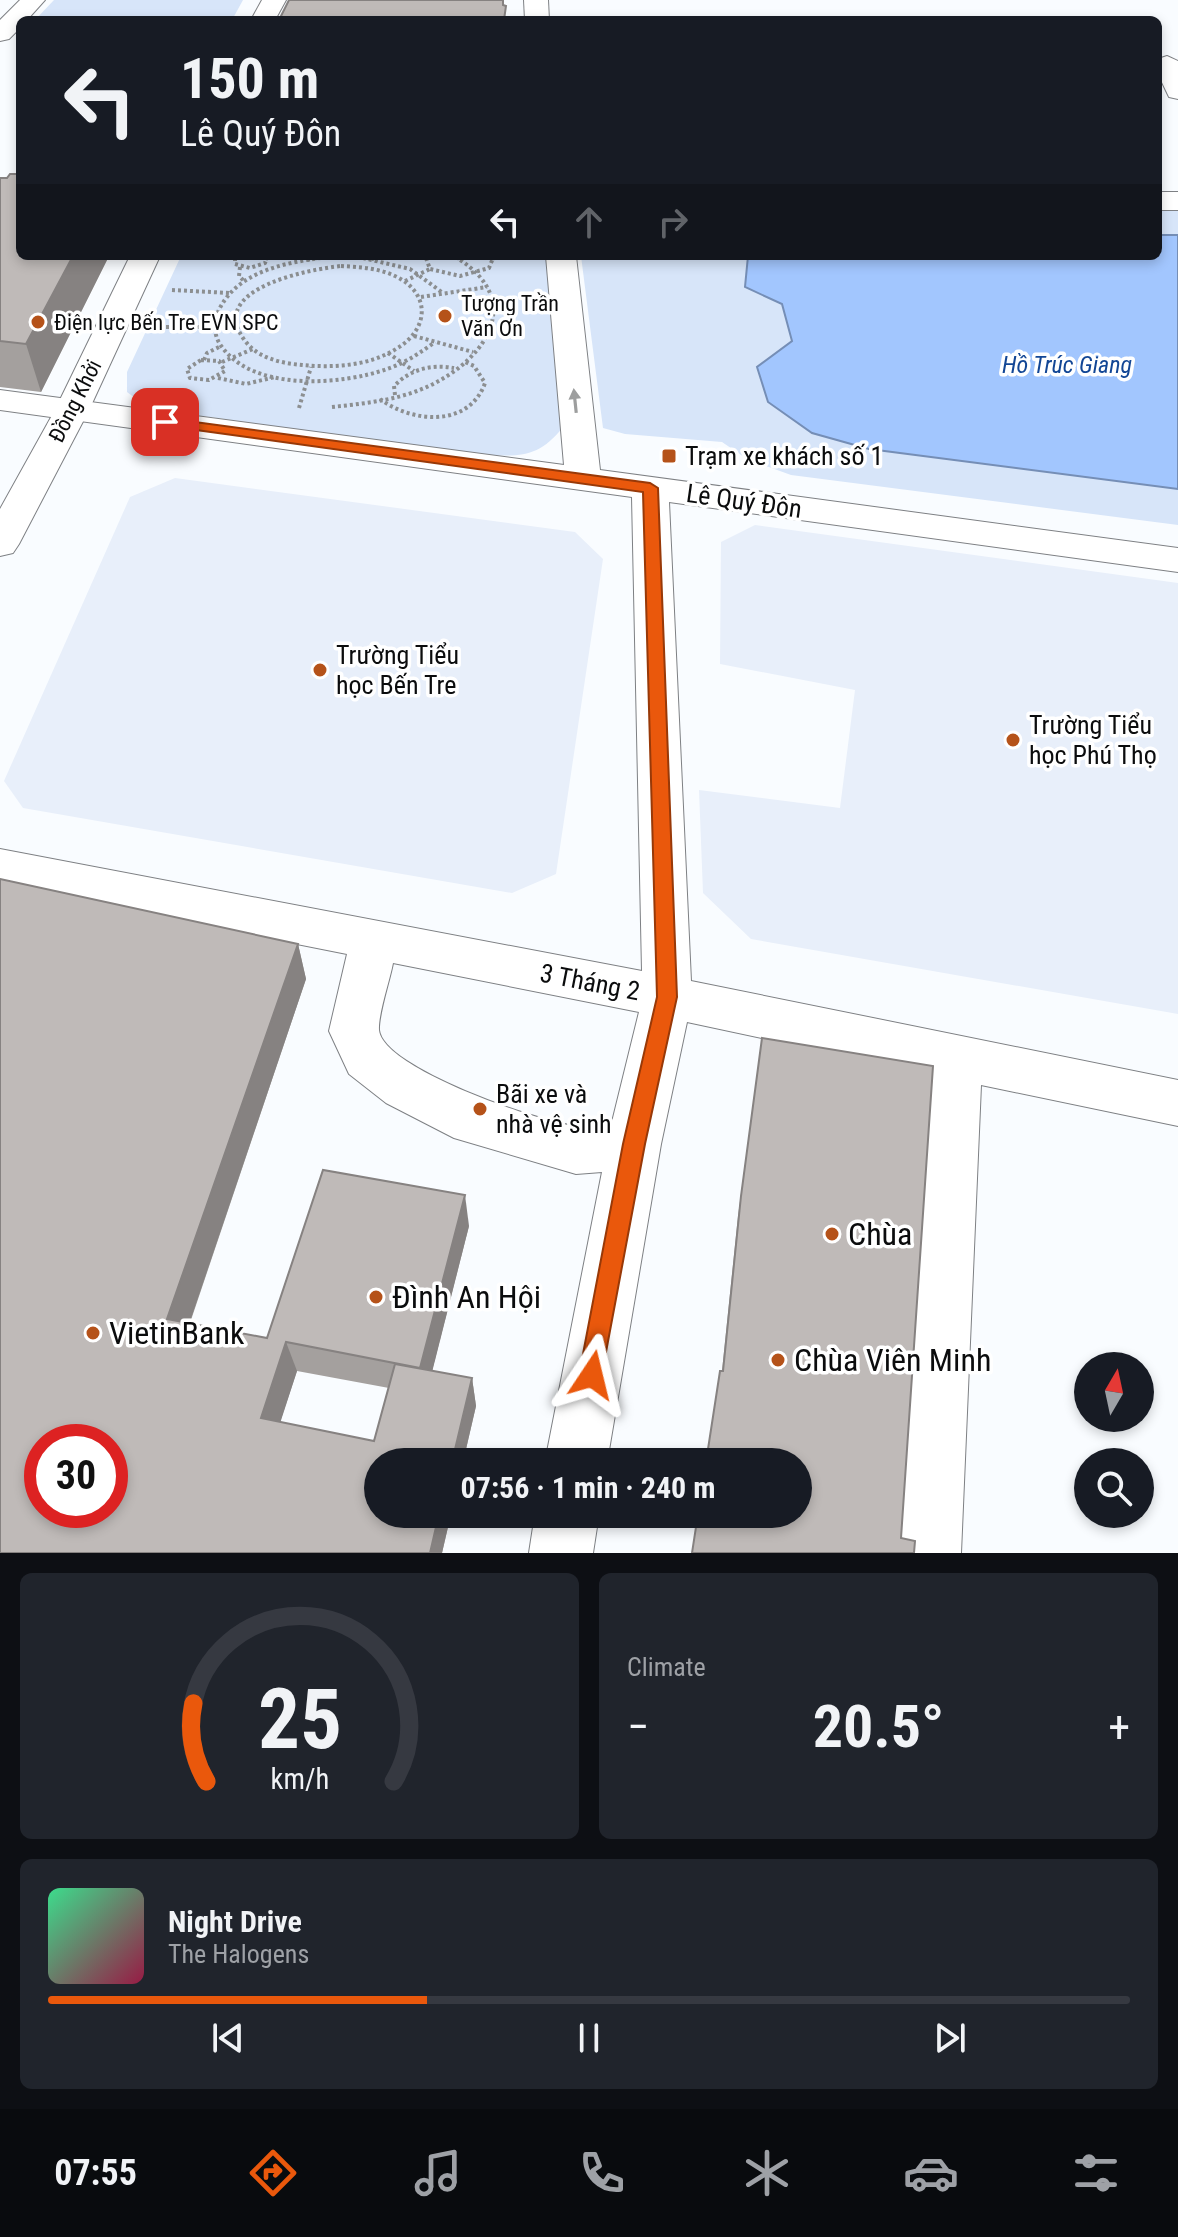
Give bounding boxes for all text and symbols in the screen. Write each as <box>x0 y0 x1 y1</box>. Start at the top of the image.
text: 150 m <box>180 46 319 112</box>
icon: left <box>48 48 152 152</box>
text: Lê Quý Đôn <box>180 113 341 155</box>
icon: left <box>483 200 527 244</box>
icon: ahead <box>567 200 611 244</box>
icon: right <box>651 200 695 244</box>
place label: Tượng Trần Văn Ơn <box>461 291 559 341</box>
marker: Tượng Trần Văn Ơn <box>436 307 454 325</box>
place label: Điện lực Bến Tre EVN SPC <box>54 310 278 335</box>
marker: Điện lực Bến Tre EVN SPC <box>29 313 47 331</box>
water label: Hồ Trúc Giang <box>1002 351 1132 379</box>
street label: Đồng Khởi <box>44 356 106 446</box>
pin <box>131 388 199 456</box>
one-way arrow <box>569 388 582 413</box>
icon: arrive <box>143 400 187 444</box>
place label: Trạm xe khách số 1 <box>685 441 883 471</box>
marker: Trạm xe khách số 1 <box>660 447 678 465</box>
street label: Lê Quý Đôn <box>684 478 804 524</box>
place label: Trường Tiểu học Bến Tre <box>336 640 459 700</box>
marker: Trường Tiểu học Bến Tre <box>311 661 329 679</box>
place label: Trường Tiểu học Phú Thọ <box>1029 710 1157 770</box>
marker: Trường Tiểu học Phú Thọ <box>1004 731 1022 749</box>
street label: 3 Tháng 2 <box>538 958 642 1006</box>
place label: Bãi xe và nhà vệ sinh <box>496 1079 612 1139</box>
marker: Bãi xe và nhà vệ sinh <box>471 1100 489 1118</box>
place label: Chùa <box>848 1215 912 1253</box>
marker: Chùa <box>823 1225 841 1243</box>
place label: Đình An Hội <box>392 1278 541 1316</box>
marker: Đình An Hội <box>367 1288 385 1306</box>
place label: VietinBank <box>109 1314 245 1352</box>
marker: VietinBank <box>84 1324 102 1342</box>
position arrow <box>550 1333 634 1417</box>
place label: Chùa Viên Minh <box>794 1341 991 1379</box>
marker: Chùa Viên Minh <box>769 1351 787 1369</box>
north arrow <box>1074 1352 1154 1432</box>
map controls <box>1074 1352 1154 1528</box>
speed limit sign: 30 <box>24 1424 128 1528</box>
button: search <box>1074 1448 1154 1528</box>
text: 07:56 · 1 min · 240 m <box>461 1470 715 1505</box>
text: Climate <box>627 1652 706 1682</box>
text: 25 <box>257 1671 342 1768</box>
text: 20.5° <box>813 1691 944 1762</box>
text: − <box>627 1701 649 1753</box>
text: + <box>1108 1701 1130 1753</box>
text: km/h <box>270 1762 329 1796</box>
text: Night Drive <box>168 1904 302 1939</box>
text: The Halogens <box>168 1939 309 1969</box>
icon: previous <box>206 2016 250 2060</box>
icon: pause <box>567 2016 611 2060</box>
icon: next <box>928 2016 972 2060</box>
icon: directions <box>245 2145 301 2201</box>
icon: music <box>410 2145 466 2201</box>
icon: phone <box>574 2145 630 2201</box>
icon: climate <box>739 2145 795 2201</box>
icon: car <box>903 2145 959 2201</box>
icon: filters <box>1068 2145 1124 2201</box>
text: 07:55 <box>54 2152 137 2194</box>

